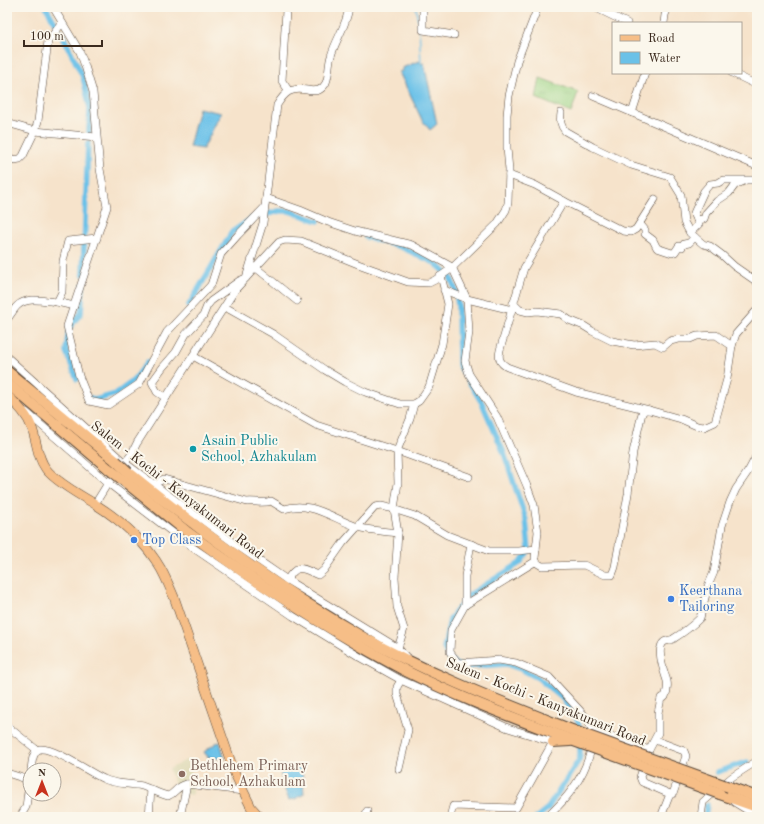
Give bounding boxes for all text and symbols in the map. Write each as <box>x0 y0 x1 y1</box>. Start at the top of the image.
scale bar <box>24 22 102 48</box>
legend <box>612 22 742 74</box>
text: 100 m <box>30 31 64 43</box>
text: Road <box>648 33 675 45</box>
text: Water <box>648 53 681 65</box>
street label: Salem - Kochi - Kanyakumari Road <box>88 418 266 562</box>
place label: Asain Public School, Azhakulam <box>201 434 317 464</box>
marker: Asain Public School, Azhakulam <box>188 444 198 454</box>
place label: Top Class <box>142 533 201 547</box>
marker: Top Class <box>129 535 139 545</box>
place label: Keerthana Tailoring <box>679 584 742 614</box>
marker: Keerthana Tailoring <box>666 594 676 604</box>
street label: Salem - Kochi - Kanyakumari Road <box>444 655 648 749</box>
place label: Bethlehem Primary School, Azhakulam <box>190 759 309 789</box>
north arrow <box>22 762 62 802</box>
text: N <box>38 768 47 779</box>
marker: Bethlehem Primary School, Azhakulam <box>177 769 187 779</box>

